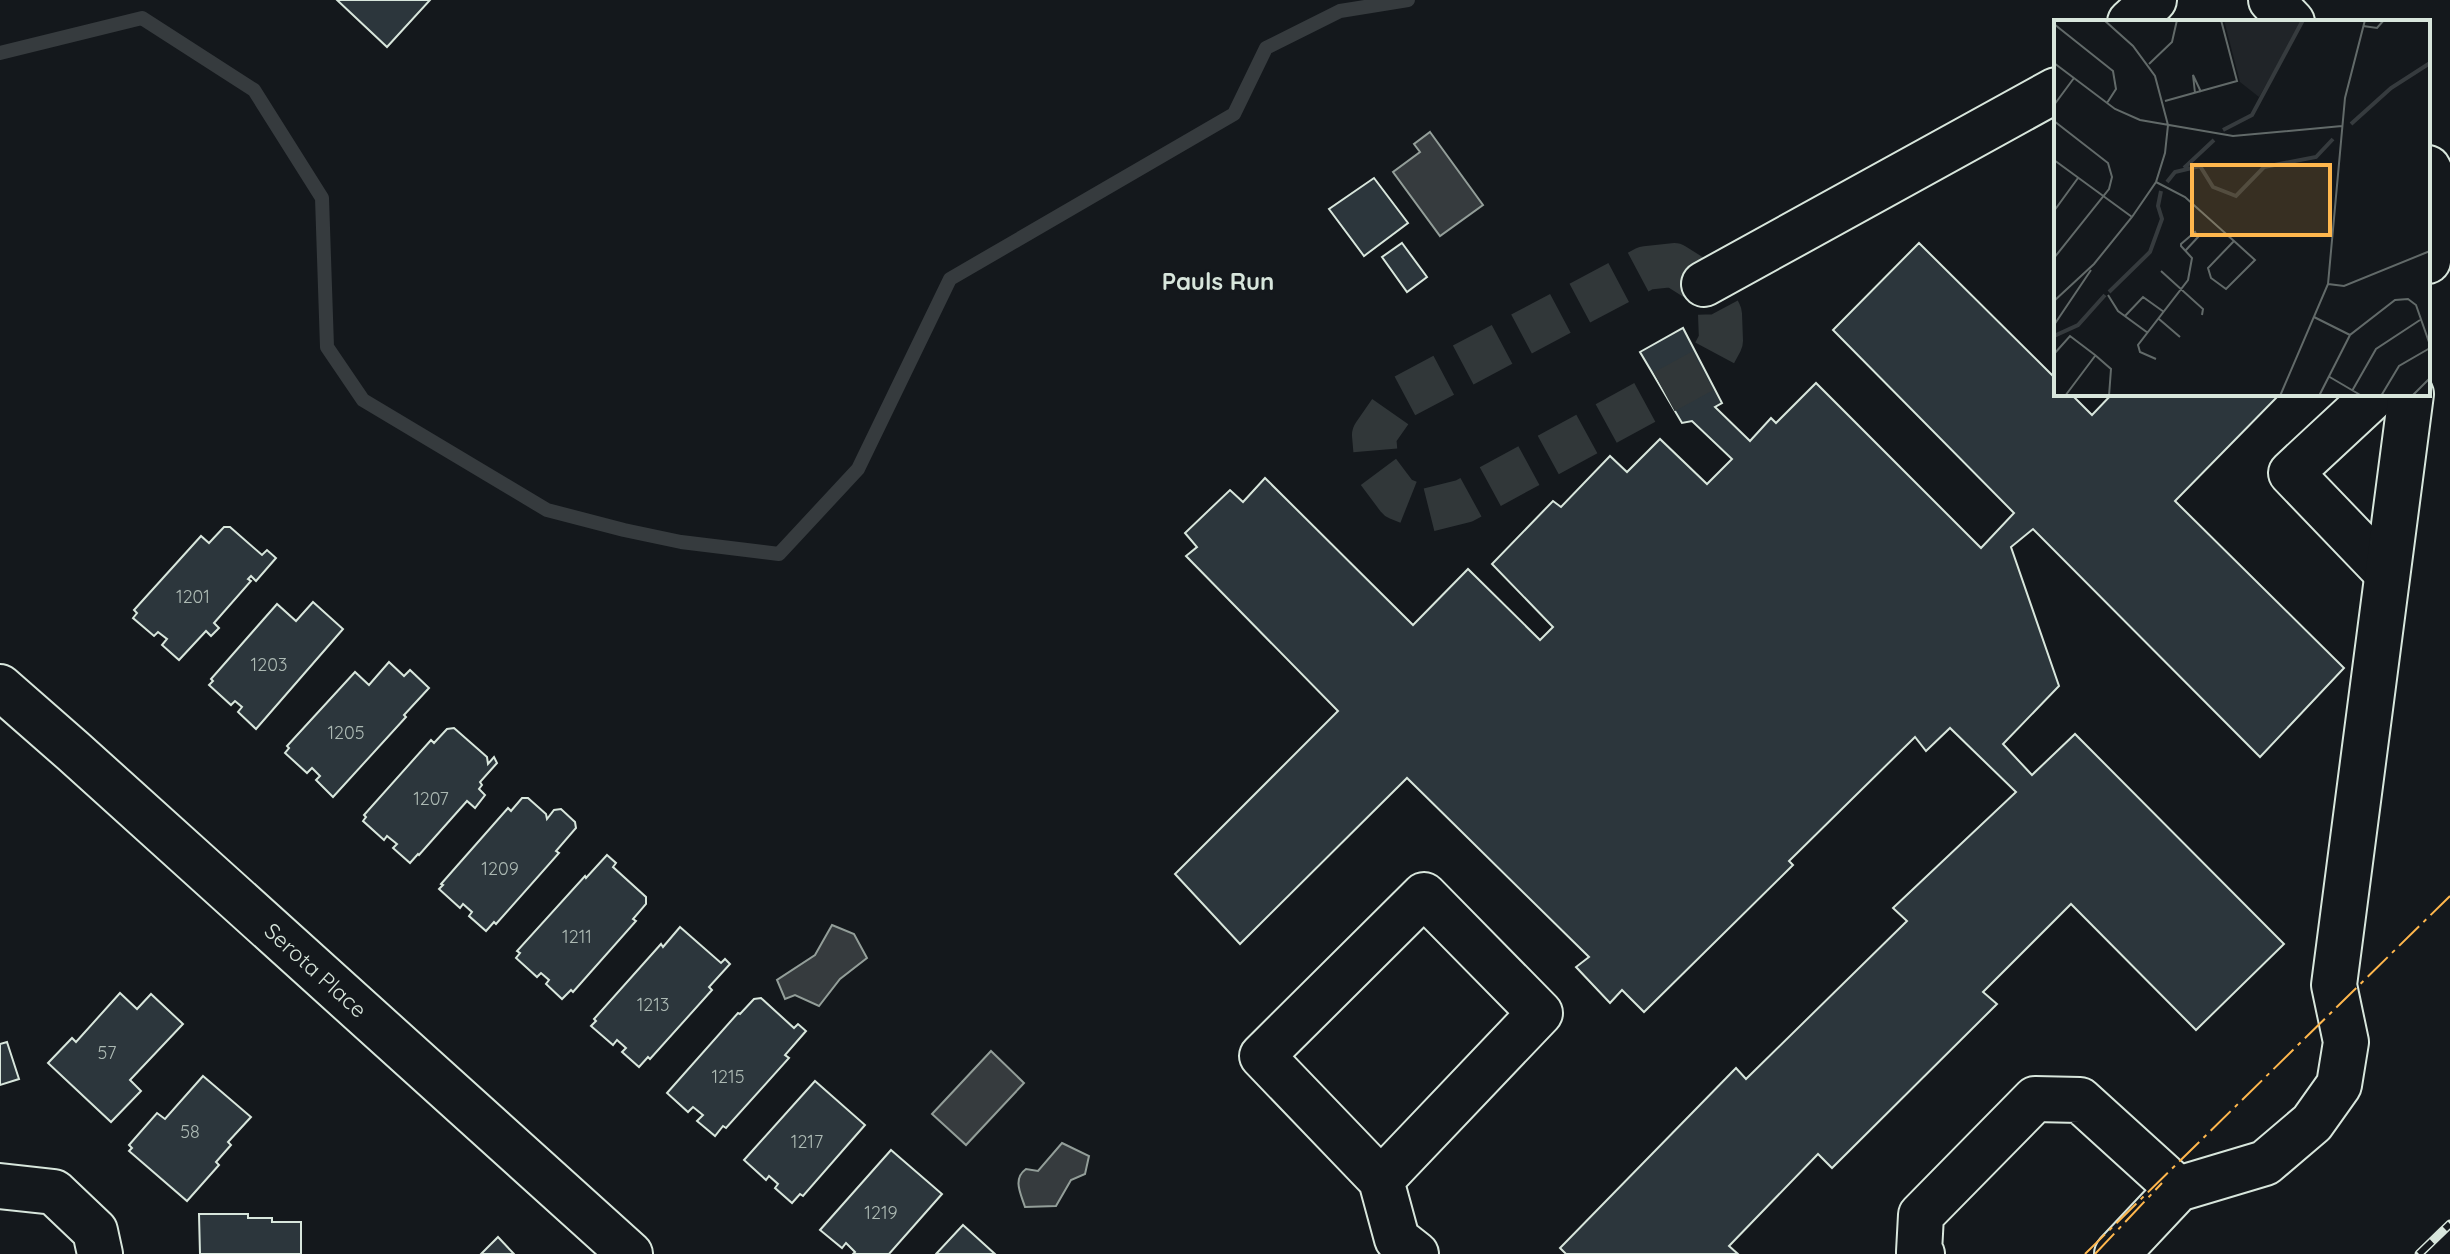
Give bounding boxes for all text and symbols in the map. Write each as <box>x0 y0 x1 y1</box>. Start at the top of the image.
inset map <box>2054 20 2430 396</box>
district label: Pauls Run <box>1162 266 1274 296</box>
house number: 1201 <box>176 585 210 608</box>
house number: 1203 <box>251 653 287 676</box>
house number: 1205 <box>327 721 365 744</box>
house number: 1207 <box>413 787 449 810</box>
house number: 1209 <box>481 857 519 880</box>
street label: Serota Place <box>259 917 373 1023</box>
house number: 1211 <box>562 925 592 948</box>
house number: 1213 <box>637 993 669 1016</box>
house number: 57 <box>97 1041 117 1064</box>
house number: 1215 <box>711 1065 745 1088</box>
house number: 58 <box>180 1120 200 1143</box>
house number: 1217 <box>791 1130 823 1153</box>
house number: 1219 <box>864 1201 898 1224</box>

